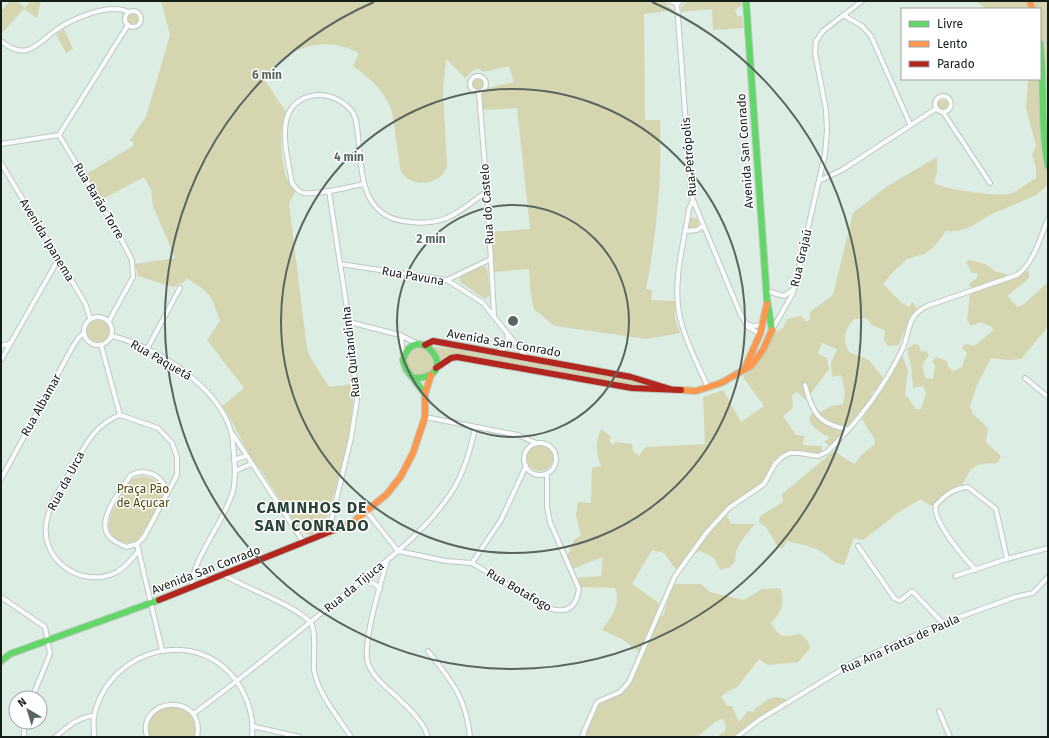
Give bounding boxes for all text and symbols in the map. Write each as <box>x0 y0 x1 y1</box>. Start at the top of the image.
legend <box>901 8 1041 80</box>
text: Livre <box>937 17 963 31</box>
text: Lento <box>937 37 967 51</box>
text: Parado <box>937 57 975 71</box>
text: 6 min <box>252 68 282 82</box>
street label: Avenida San Conrado <box>734 93 756 209</box>
street label: Rua Petrópolis <box>679 116 699 197</box>
text: 4 min <box>334 150 364 164</box>
street label: Rua Barão Torre <box>71 160 127 242</box>
street label: Rua do Castelo <box>477 163 497 245</box>
street label: Avenida Ipanema <box>17 196 77 284</box>
street label: Rua Grajaú <box>788 228 814 288</box>
text: 2 min <box>416 232 446 246</box>
street label: Rua Pavuna <box>381 264 445 288</box>
street label: Rua Quitandinha <box>339 306 363 398</box>
centre of rings <box>506 314 520 328</box>
street label: Avenida San Conrado <box>446 326 562 360</box>
street label: Rua Paquetá <box>128 337 194 383</box>
street label: Rua Albamar <box>18 371 64 439</box>
street label: Rua da Urca <box>45 449 87 513</box>
park label: Praça Pão de Açucar <box>116 482 170 510</box>
district label: CAMINHOS DE SAN CONRADO <box>254 498 370 535</box>
street label: Avenida San Conrado <box>150 543 262 597</box>
street label: Rua da Tijuca <box>321 559 387 615</box>
street label: Rua Botafogo <box>484 566 554 614</box>
street label: Rua Ana Fratta de Paula <box>838 611 962 677</box>
north arrow <box>8 690 48 730</box>
text: N <box>15 695 29 710</box>

